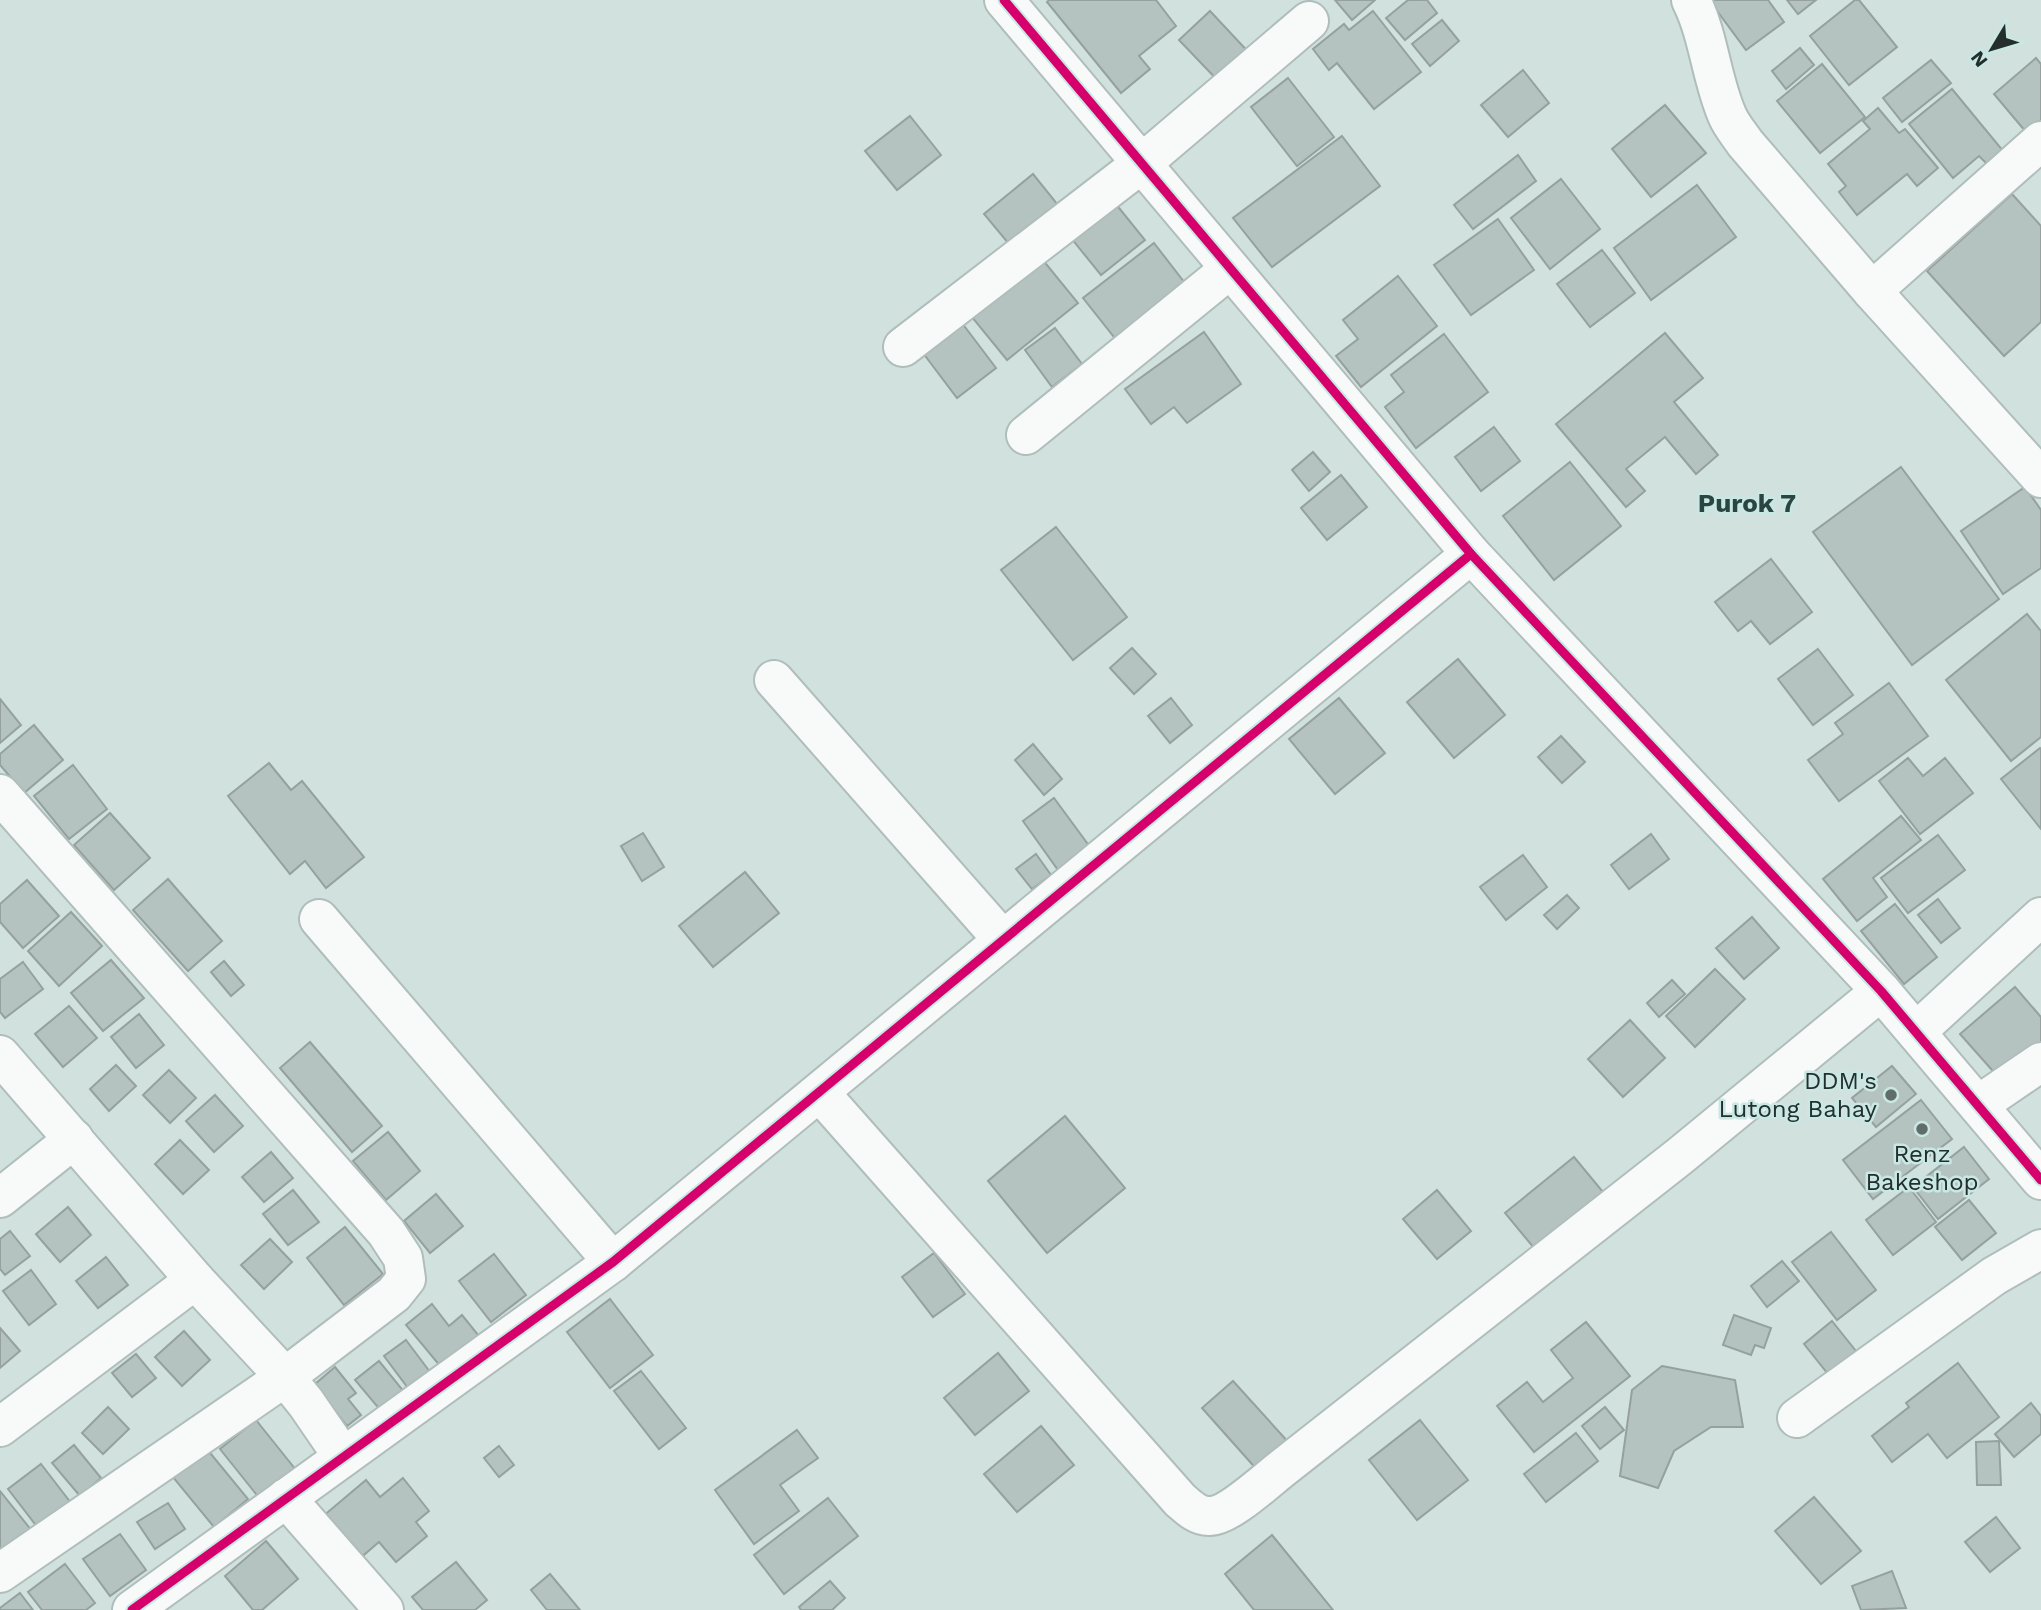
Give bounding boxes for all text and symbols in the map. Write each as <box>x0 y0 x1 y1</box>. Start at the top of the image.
north arrow <box>1957 14 2027 84</box>
text: N <box>1966 47 1992 72</box>
district label: Purok 7 <box>1698 488 1796 518</box>
place label: DDM's Lutong Bahay <box>1718 1067 1878 1123</box>
marker: DDM's Lutong Bahay <box>1883 1087 1899 1103</box>
marker: Renz Bakeshop <box>1914 1121 1930 1137</box>
place label: Renz Bakeshop <box>1865 1140 1979 1196</box>

